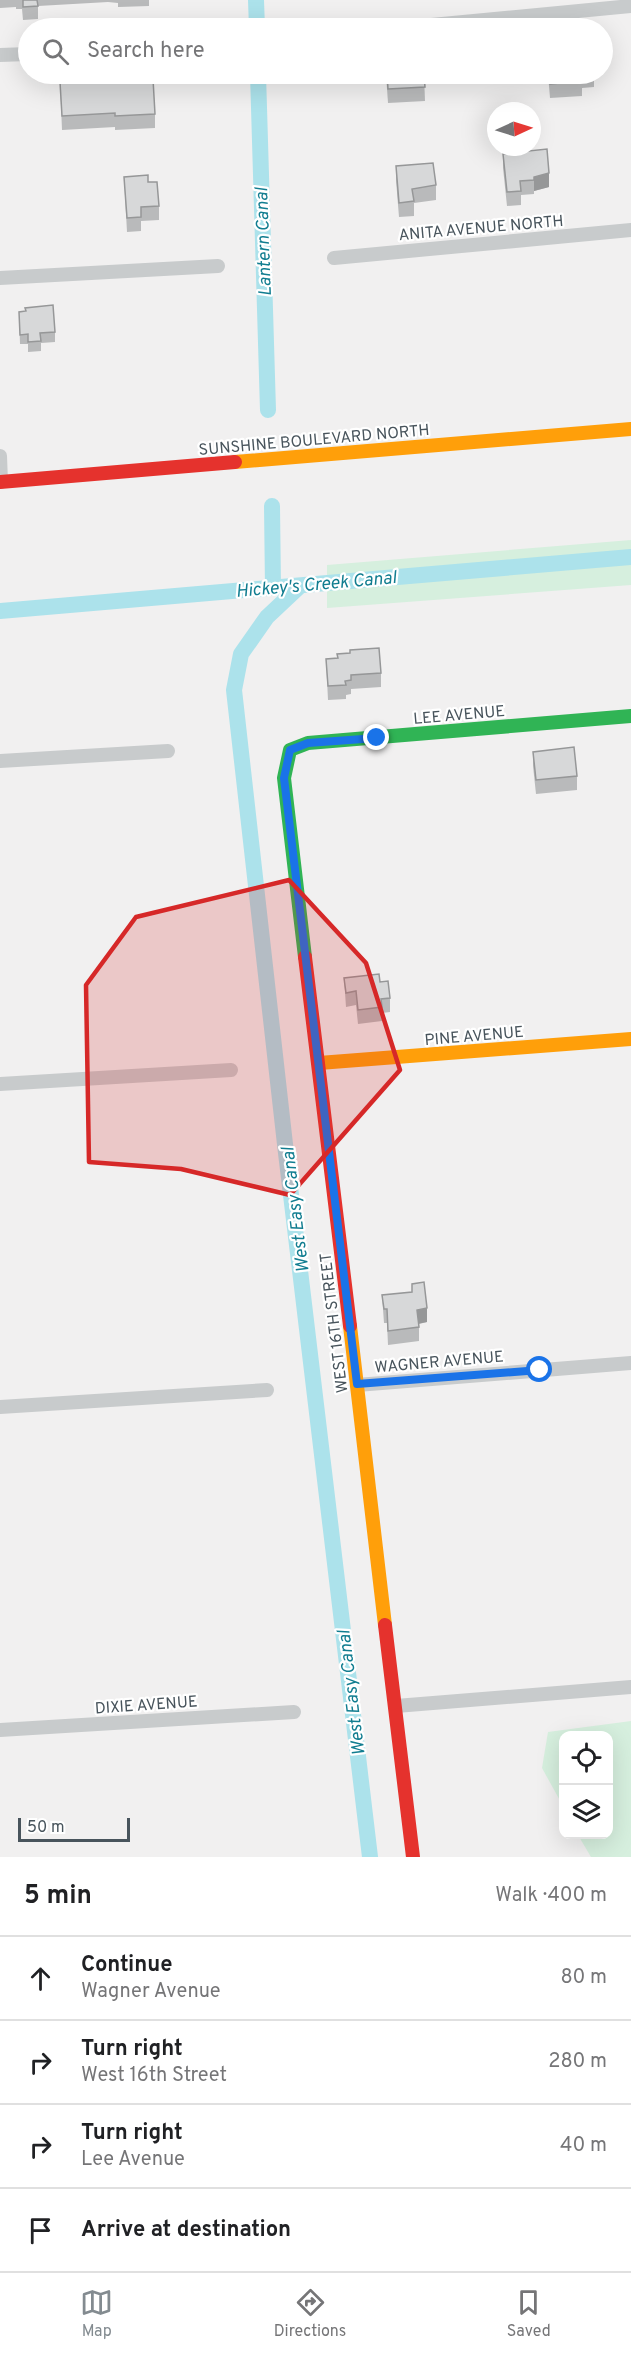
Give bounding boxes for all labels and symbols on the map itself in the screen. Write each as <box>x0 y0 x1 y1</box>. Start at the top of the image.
north arrow <box>487 102 541 156</box>
water label: Lantern Canal <box>251 186 278 297</box>
street label: ANITA AVENUE NORTH <box>398 212 564 246</box>
street label: SUNSHINE BOULEVARD NORTH <box>198 421 430 461</box>
water label: Hickey's Creek Canal <box>235 567 399 604</box>
street label: LEE AVENUE <box>412 702 506 730</box>
route end <box>363 724 389 750</box>
street label: PINE AVENUE <box>424 1023 525 1051</box>
water label: West Easy Canal <box>277 1144 316 1274</box>
street label: WEST 16TH STREET <box>316 1252 353 1394</box>
street label: WAGNER AVENUE <box>374 1347 504 1379</box>
route start <box>526 1356 552 1382</box>
water label: West Easy Canal <box>333 1627 372 1757</box>
street label: DIXIE AVENUE <box>94 1692 198 1720</box>
scale bar <box>18 1815 130 1842</box>

